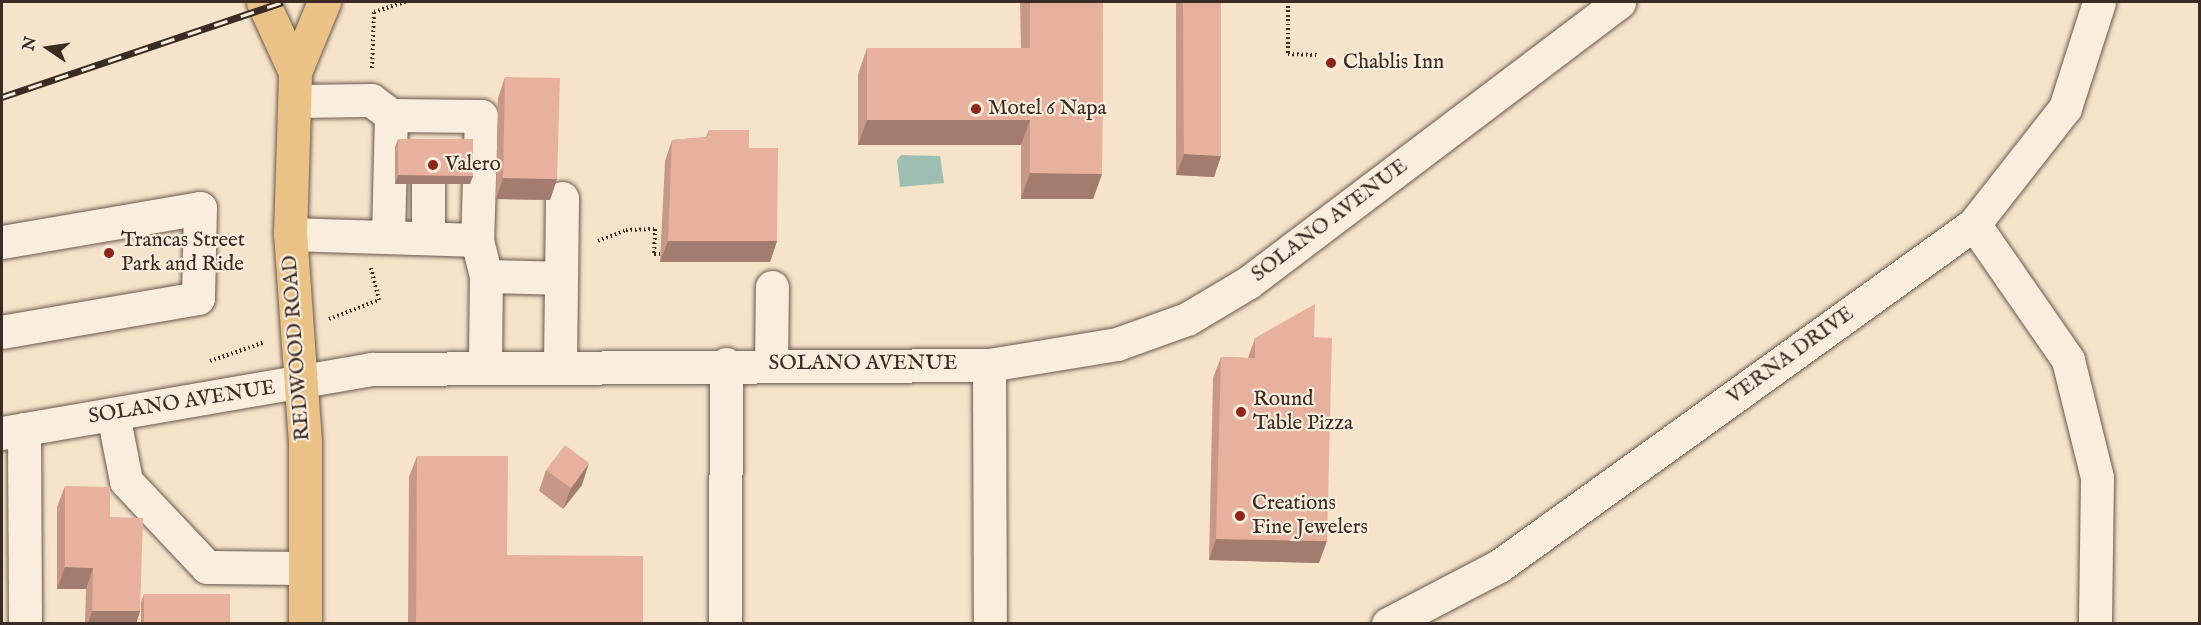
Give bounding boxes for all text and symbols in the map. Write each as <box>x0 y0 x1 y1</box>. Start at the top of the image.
north arrow <box>18 18 78 78</box>
text: N <box>19 35 42 53</box>
place label: Chablis Inn <box>1343 50 1444 76</box>
marker: Chablis Inn <box>1324 56 1338 70</box>
place label: Motel 6 Napa <box>988 96 1107 122</box>
marker: Motel 6 Napa <box>969 102 983 116</box>
place label: Valero <box>445 152 501 178</box>
street label: SOLANO AVENUE <box>1247 154 1413 288</box>
marker: Valero <box>426 158 440 172</box>
place label: Trancas Street Park and Ride <box>121 228 245 278</box>
marker: Trancas Street Park and Ride <box>102 246 116 260</box>
street label: REDWOOD ROAD <box>278 254 316 442</box>
street label: VERNA DRIVE <box>1723 302 1859 410</box>
street label: SOLANO AVENUE <box>769 351 957 377</box>
street label: SOLANO AVENUE <box>87 376 277 430</box>
place label: Round Table Pizza <box>1253 387 1353 437</box>
marker: Round Table Pizza <box>1234 405 1248 419</box>
place label: Creations Fine Jewelers <box>1252 491 1368 541</box>
marker: Creations Fine Jewelers <box>1233 509 1247 523</box>

